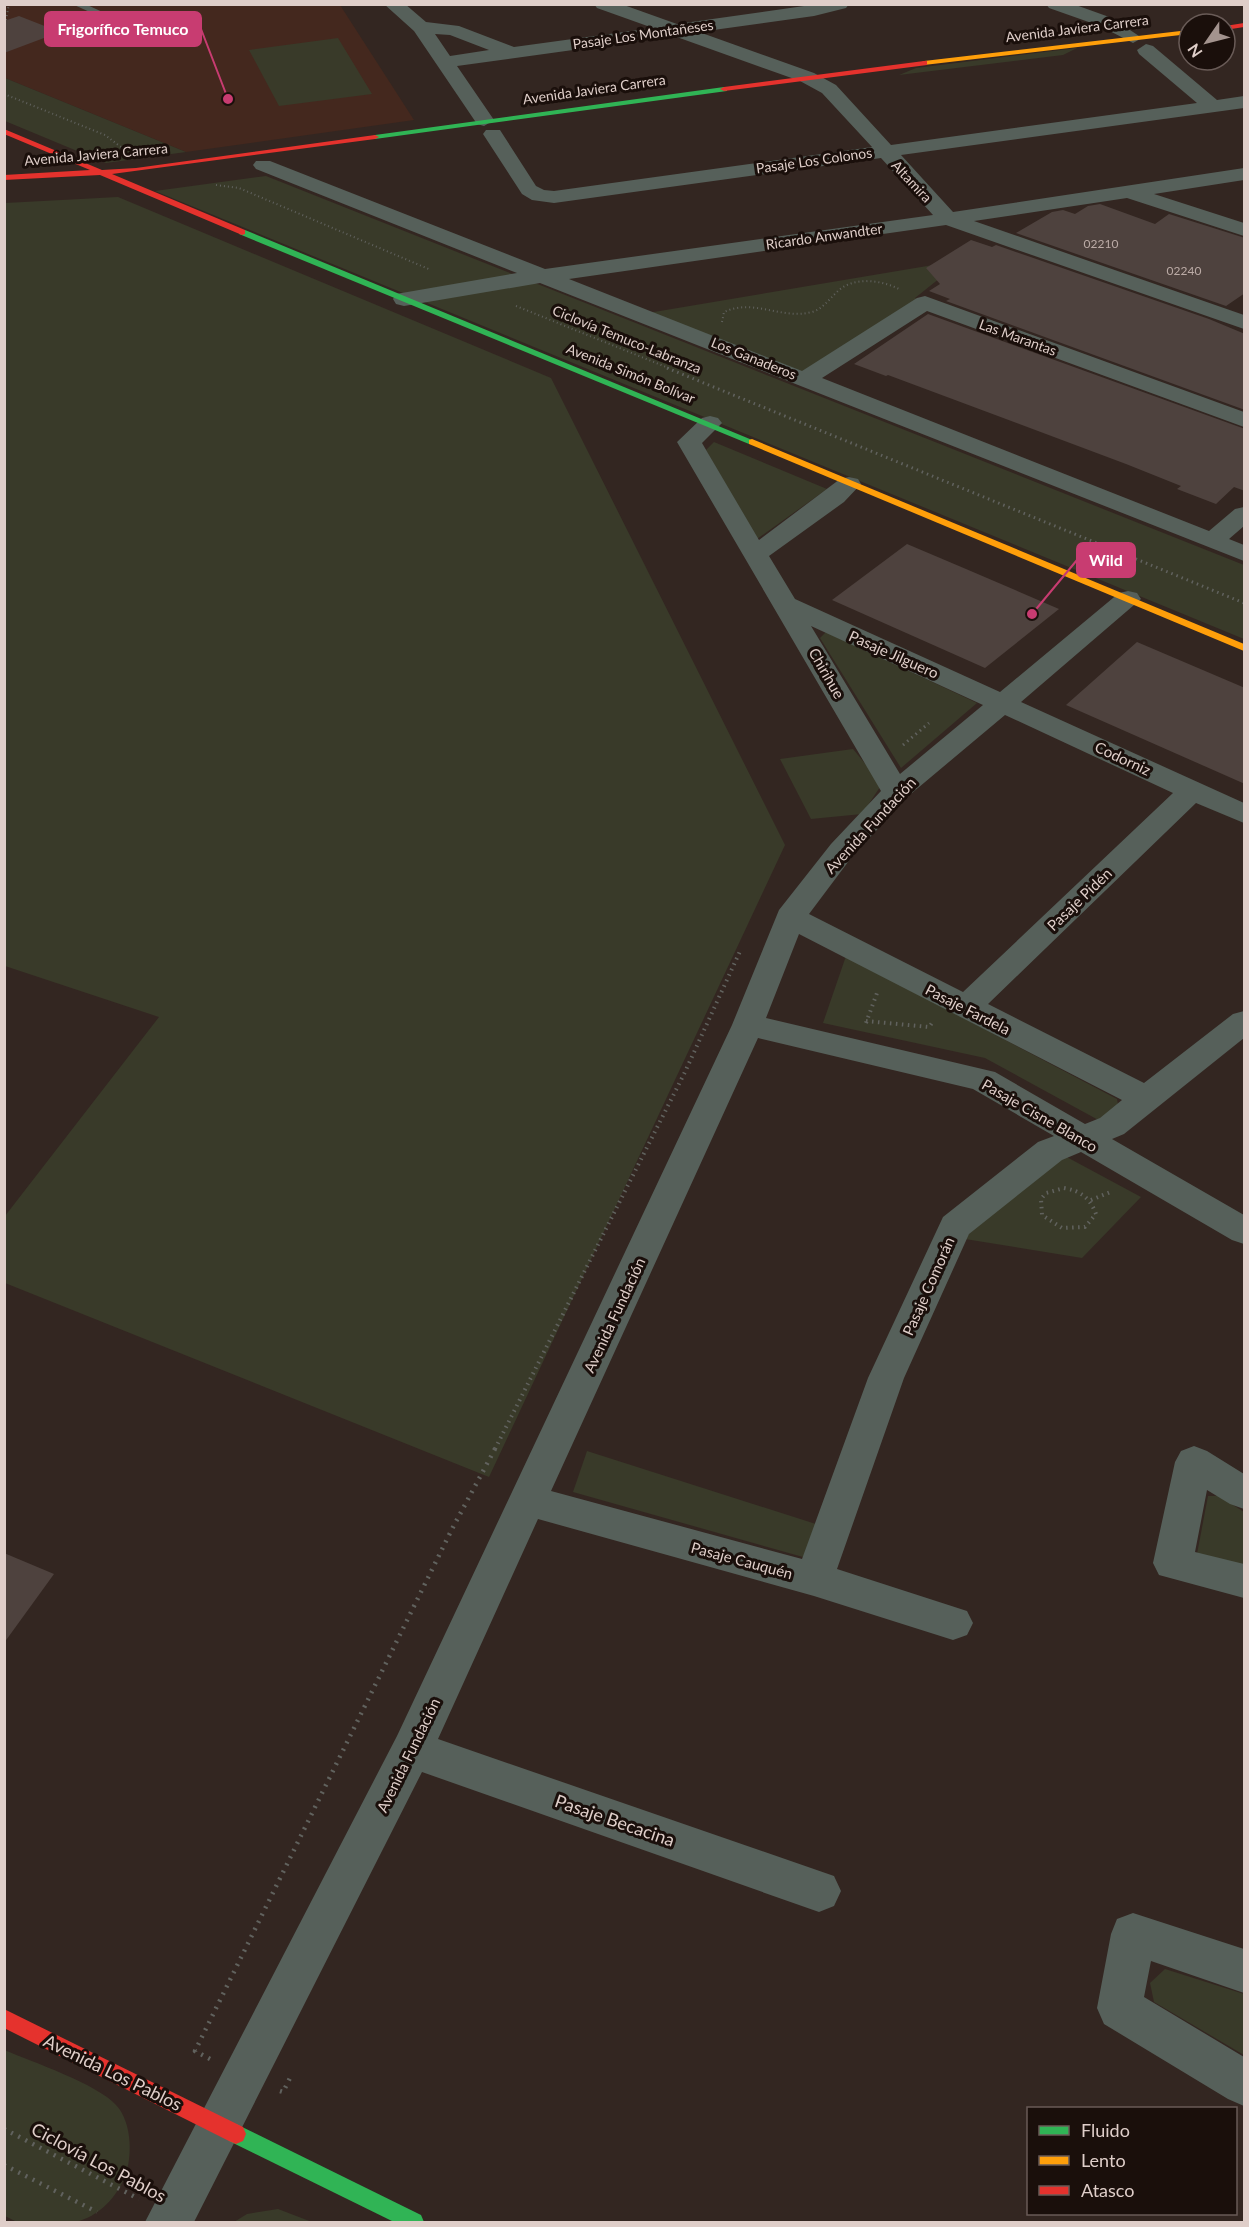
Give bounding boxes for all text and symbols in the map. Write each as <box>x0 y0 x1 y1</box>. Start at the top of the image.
street label: Avenida Javiera Carrera <box>1005 11 1150 45</box>
callout: Frigorífico Temuco <box>45 12 201 46</box>
north arrow <box>1177 12 1237 72</box>
street label: Pasaje Los Montañeses <box>572 16 714 52</box>
text: Frigorífico Temuco <box>57 19 189 38</box>
text: N <box>1183 40 1206 61</box>
street label: Avenida Javiera Carrera <box>522 71 667 107</box>
street label: Avenida Javiera Carrera <box>24 139 168 169</box>
street label: Pasaje Los Colonos <box>755 143 873 177</box>
street label: Altamira <box>888 156 936 206</box>
street label: Ricardo Anwandter <box>765 219 883 253</box>
house number: 02210 <box>1084 236 1118 251</box>
house number: 02240 <box>1167 263 1201 278</box>
street label: Ciclovía Temuco-Labranza <box>550 301 704 377</box>
street label: Las Marantas <box>977 315 1059 359</box>
street label: Los Ganaderos <box>709 333 799 383</box>
street label: Avenida Simón Bolívar <box>564 339 698 407</box>
callout: Wild <box>1077 543 1135 577</box>
text: Wild <box>1089 550 1123 569</box>
street label: Pasaje Jilguero <box>846 626 942 682</box>
street label: Chirihue <box>805 644 849 702</box>
street label: Codorniz <box>1092 737 1154 779</box>
street label: Avenida Fundación <box>821 773 919 877</box>
street label: Pasaje Pidén <box>1043 864 1115 934</box>
street label: Pasaje Fardela <box>923 980 1013 1038</box>
street label: Pasaje Cisne Blanco <box>979 1075 1101 1155</box>
street label: Pasaje Comorán <box>898 1234 958 1338</box>
street label: Avenida Fundación <box>579 1255 649 1375</box>
street label: Pasaje Cauquén <box>689 1538 795 1582</box>
street label: Avenida Fundación <box>373 1695 443 1815</box>
street label: Pasaje Becacina <box>552 1789 678 1851</box>
street label: Avenida Los Pablos <box>40 2029 186 2115</box>
legend <box>1027 2107 1237 2215</box>
street label: Ciclovía Los Pablos <box>28 2117 170 2207</box>
text: Fluido <box>1081 2119 1130 2141</box>
text: Lento <box>1081 2149 1126 2171</box>
text: Atasco <box>1081 2179 1134 2201</box>

